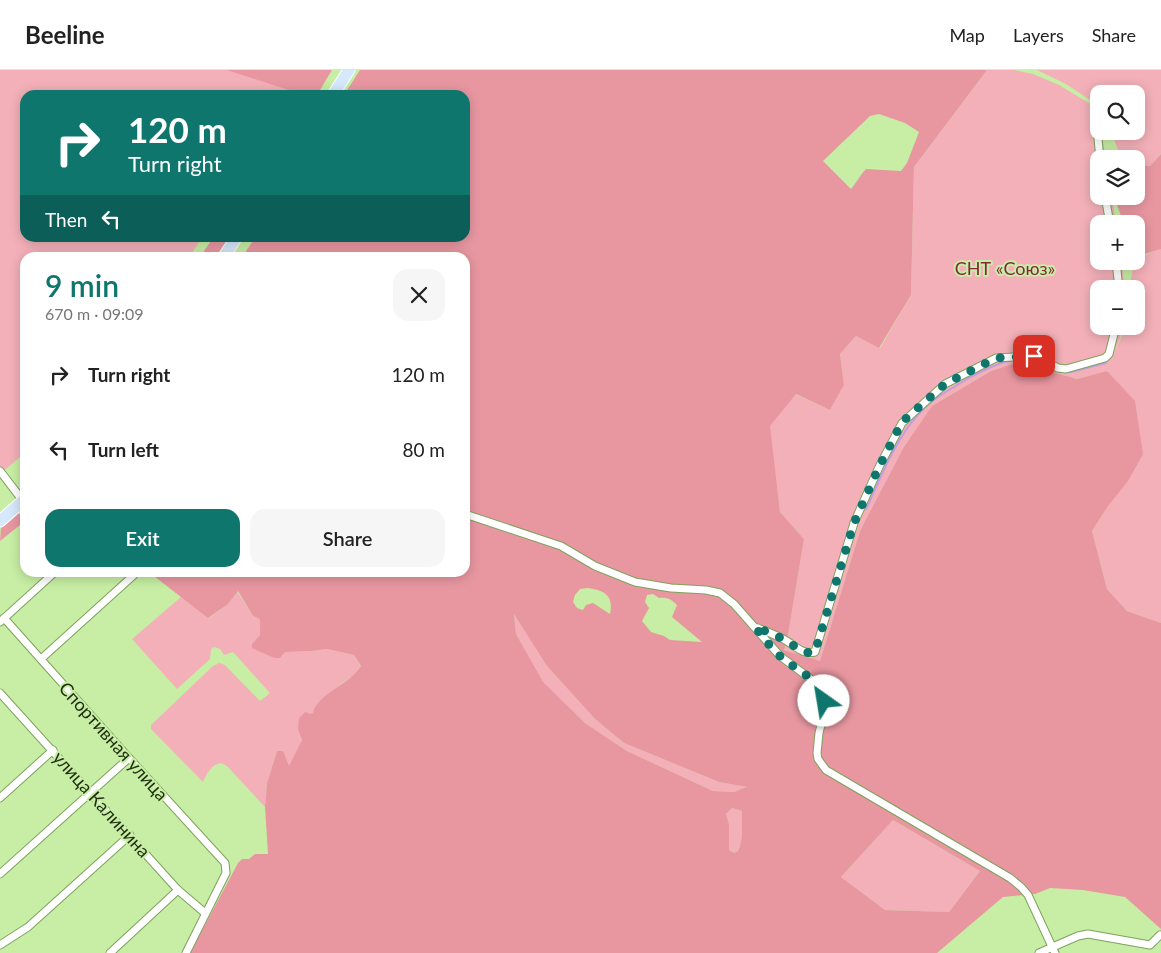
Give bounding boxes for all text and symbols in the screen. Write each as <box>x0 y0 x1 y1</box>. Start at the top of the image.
text: Beeline <box>25 20 105 49</box>
text: Map <box>949 24 985 46</box>
text: Layers <box>1013 24 1064 46</box>
text: Share <box>1092 24 1136 46</box>
map controls <box>1090 85 1145 335</box>
button: search <box>1090 85 1145 140</box>
text: 120 m <box>128 108 227 150</box>
icon: right <box>45 110 110 175</box>
text: Turn right <box>128 150 222 177</box>
button: layers <box>1090 150 1145 205</box>
icon: left <box>97 205 125 233</box>
text: Then <box>45 208 87 231</box>
button: + <box>1090 215 1145 270</box>
park label: СНТ «Союз» <box>955 257 1055 279</box>
text: 9 min <box>45 267 119 303</box>
button: close <box>393 269 445 321</box>
button: − <box>1090 280 1145 335</box>
text: 670 m · 09:09 <box>45 304 144 323</box>
pin <box>1013 335 1055 377</box>
icon: arrive <box>1020 342 1048 370</box>
icon: right <box>45 361 73 389</box>
text: Turn right <box>88 363 170 386</box>
text: 120 m <box>391 363 445 386</box>
icon: left <box>45 436 73 464</box>
text: Turn left <box>88 438 159 461</box>
text: 80 m <box>402 438 445 461</box>
button: Exit <box>45 509 240 567</box>
button: Share <box>250 509 445 567</box>
position arrow <box>797 674 849 726</box>
street label: Спортивная улица <box>55 677 173 805</box>
street label: улица Калинина <box>49 746 155 862</box>

